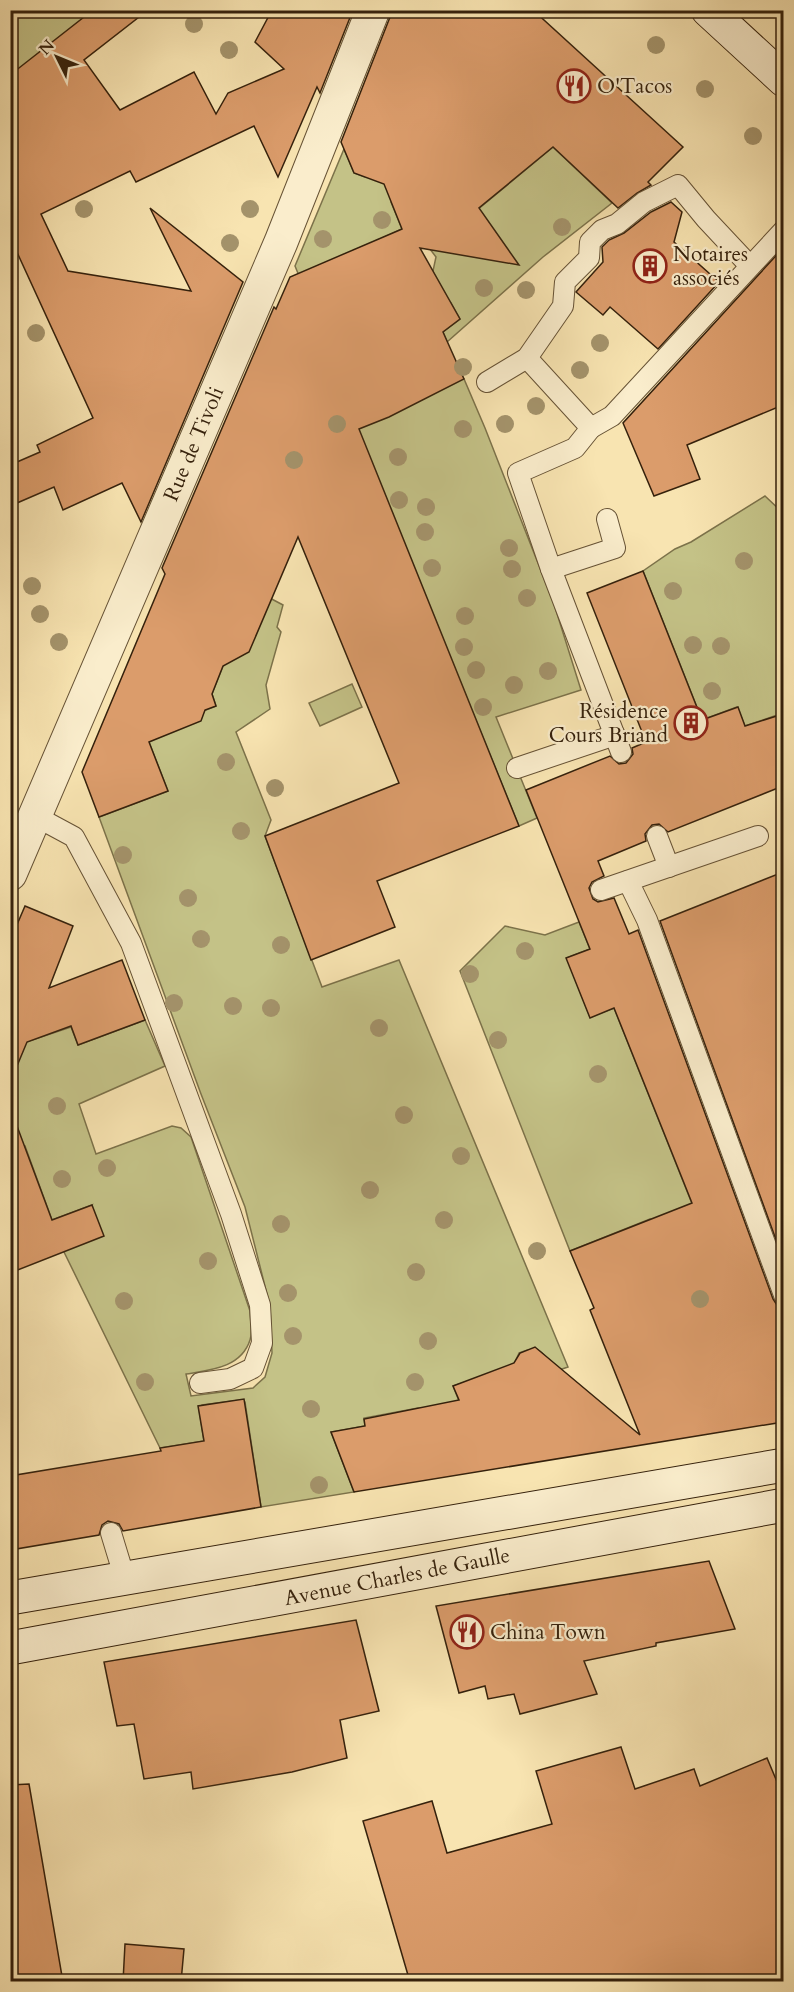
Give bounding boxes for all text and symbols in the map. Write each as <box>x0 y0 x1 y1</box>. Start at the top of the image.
north arrow <box>27 27 87 87</box>
text: N <box>34 35 60 60</box>
restaurant icon: O'Tacos <box>556 68 592 104</box>
place label: O'Tacos <box>597 72 672 101</box>
place label: Notaires associés <box>673 240 748 293</box>
building icon: Notaires associés <box>632 248 668 284</box>
street label: Rue de Tivoli <box>157 382 231 506</box>
place label: Résidence Cours Briand <box>549 697 668 750</box>
building icon: Résidence Cours Briand <box>673 705 709 741</box>
street label: Avenue Charles de Gaulle <box>282 1541 512 1613</box>
restaurant icon: China Town <box>449 1614 485 1650</box>
place label: China Town <box>490 1618 606 1647</box>

